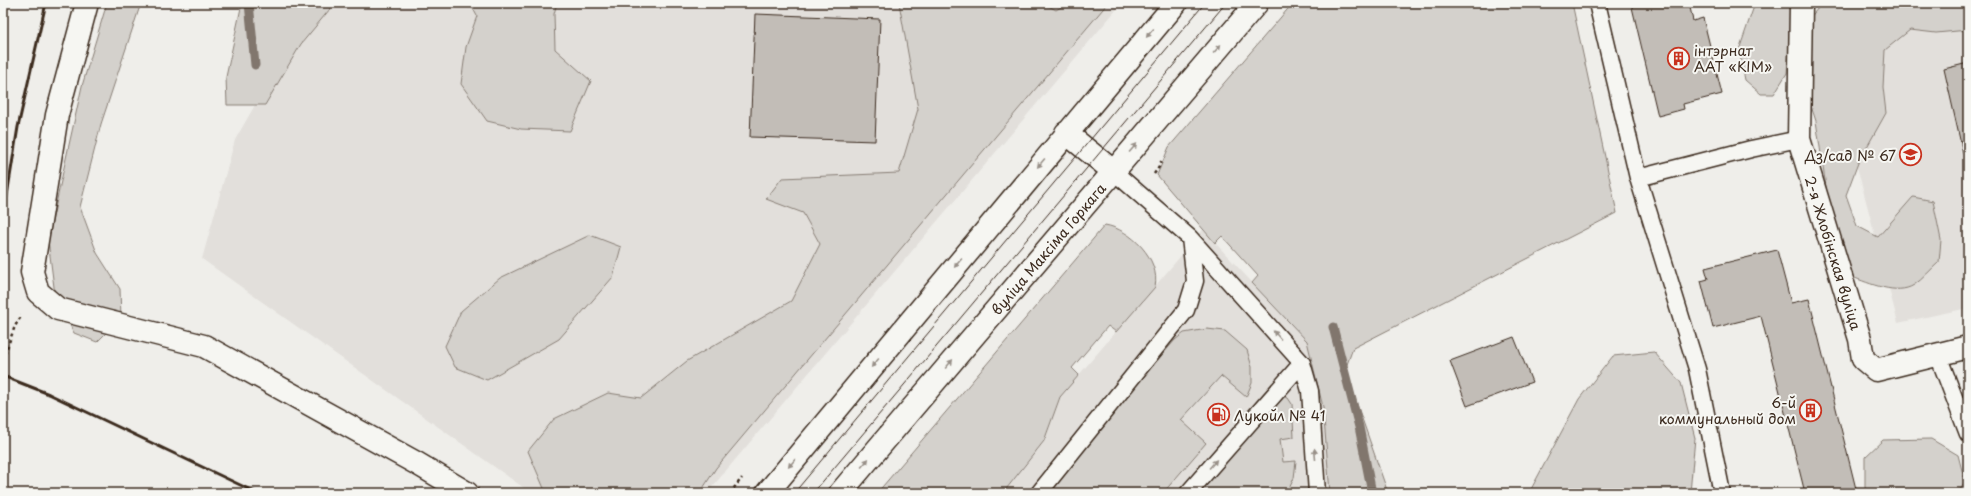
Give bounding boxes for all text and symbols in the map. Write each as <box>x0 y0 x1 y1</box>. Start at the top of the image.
one-way arrow <box>1146 27 1155 38</box>
place label: інтэрнат ААТ «КІМ» <box>1694 40 1772 77</box>
one-way arrow <box>1213 44 1222 54</box>
building icon: інтэрнат ААТ «КІМ» <box>1666 45 1692 71</box>
one-way arrow <box>1128 142 1137 153</box>
school or university icon: Дз/сад № 67 <box>1898 142 1924 168</box>
place label: Дз/сад № 67 <box>1804 145 1896 166</box>
one-way arrow <box>1037 157 1046 168</box>
street label: 2-я Жлобінская вуліца <box>1800 173 1867 333</box>
street label: вуліца Максіма Горкага <box>986 178 1110 319</box>
one-way arrow <box>954 257 962 268</box>
one-way arrow <box>1272 330 1282 340</box>
one-way arrow <box>871 357 879 368</box>
one-way arrow <box>944 359 953 369</box>
place label: 6-й коммунальный дом <box>1659 392 1796 429</box>
building icon: 6-й коммунальный дом <box>1798 397 1824 423</box>
fuel station icon: Лукойл № 41 <box>1205 402 1231 428</box>
place label: Лукойл № 41 <box>1234 405 1325 426</box>
one-way arrow <box>1312 448 1318 460</box>
one-way arrow <box>787 457 796 468</box>
one-way arrow <box>860 458 869 469</box>
one-way arrow <box>1209 459 1218 469</box>

